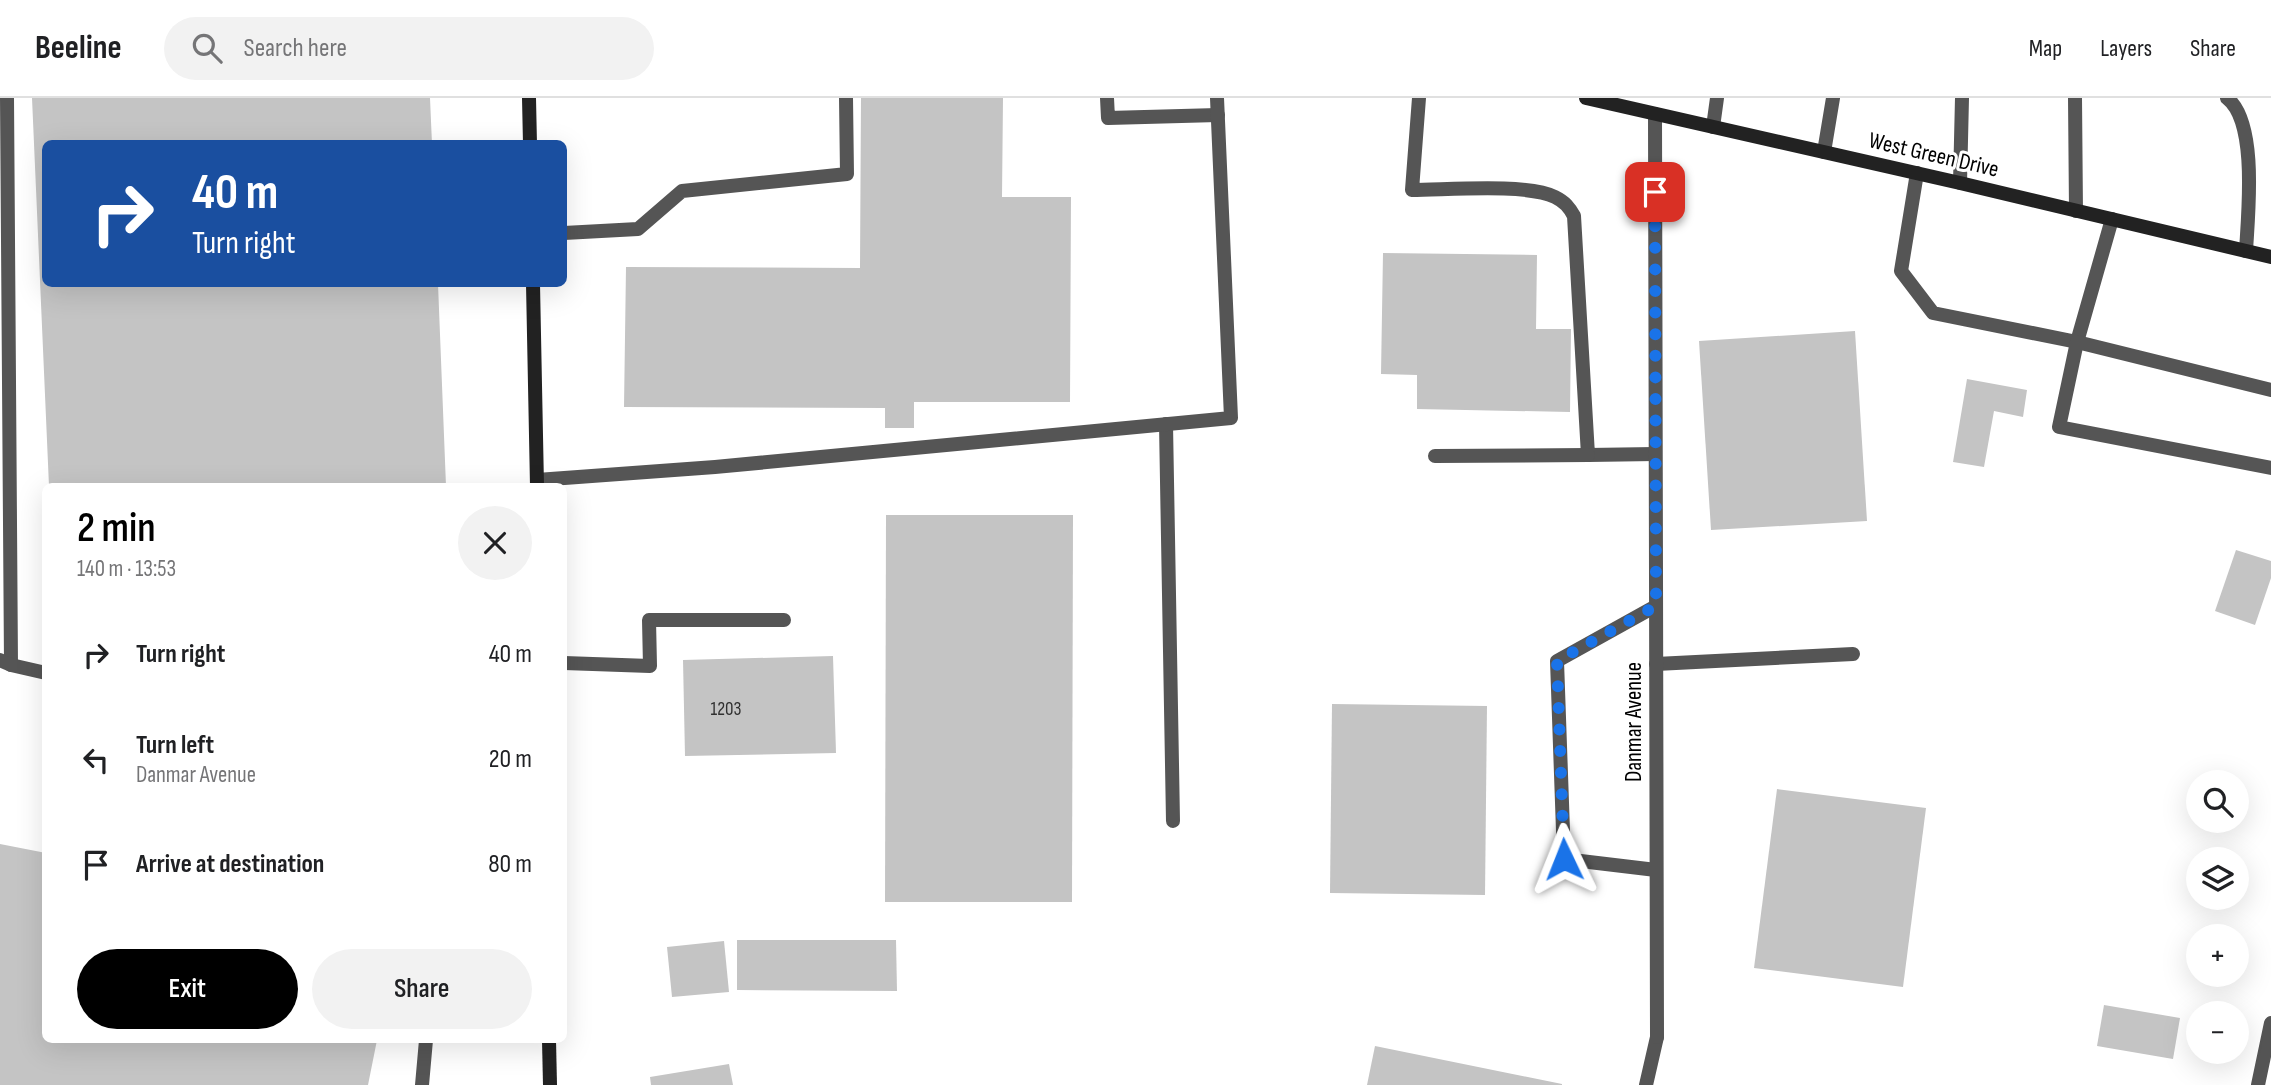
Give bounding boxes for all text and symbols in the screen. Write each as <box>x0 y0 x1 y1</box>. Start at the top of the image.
search box <box>164 17 654 80</box>
text: Beeline <box>35 28 122 68</box>
icon: search <box>188 29 226 67</box>
text: Search here <box>244 33 347 64</box>
text: Map <box>2029 34 2062 63</box>
text: Layers <box>2100 34 2152 63</box>
text: Share <box>2190 34 2236 63</box>
street label: West Green Drive <box>1866 126 2002 184</box>
pin <box>1625 162 1685 222</box>
text: 40 m <box>192 164 278 223</box>
icon: right <box>77 168 168 259</box>
icon: arrive <box>1636 173 1674 211</box>
text: Turn right <box>192 224 296 263</box>
text: 2 min <box>77 503 156 554</box>
button: close <box>458 506 532 580</box>
text: 140 m · 13:53 <box>77 555 176 583</box>
icon: right <box>77 636 115 674</box>
text: Turn right <box>136 639 225 670</box>
text: 40 m <box>489 639 532 670</box>
street label: Danmar Avenue <box>1620 662 1648 782</box>
house number: 1203 <box>710 698 742 721</box>
text: Turn left <box>136 730 214 761</box>
icon: left <box>77 741 115 779</box>
text: 20 m <box>489 744 532 775</box>
text: Danmar Avenue <box>136 761 256 789</box>
map controls <box>2186 770 2249 1064</box>
button: search <box>2186 770 2249 833</box>
position arrow <box>1527 822 1601 896</box>
icon: arrive <box>77 846 115 884</box>
button: layers <box>2186 847 2249 910</box>
text: Arrive at destination <box>136 849 324 880</box>
text: 80 m <box>488 849 532 880</box>
button: + <box>2186 924 2249 987</box>
button: Exit <box>77 949 298 1029</box>
button: Share <box>312 949 532 1029</box>
button: − <box>2186 1001 2249 1064</box>

